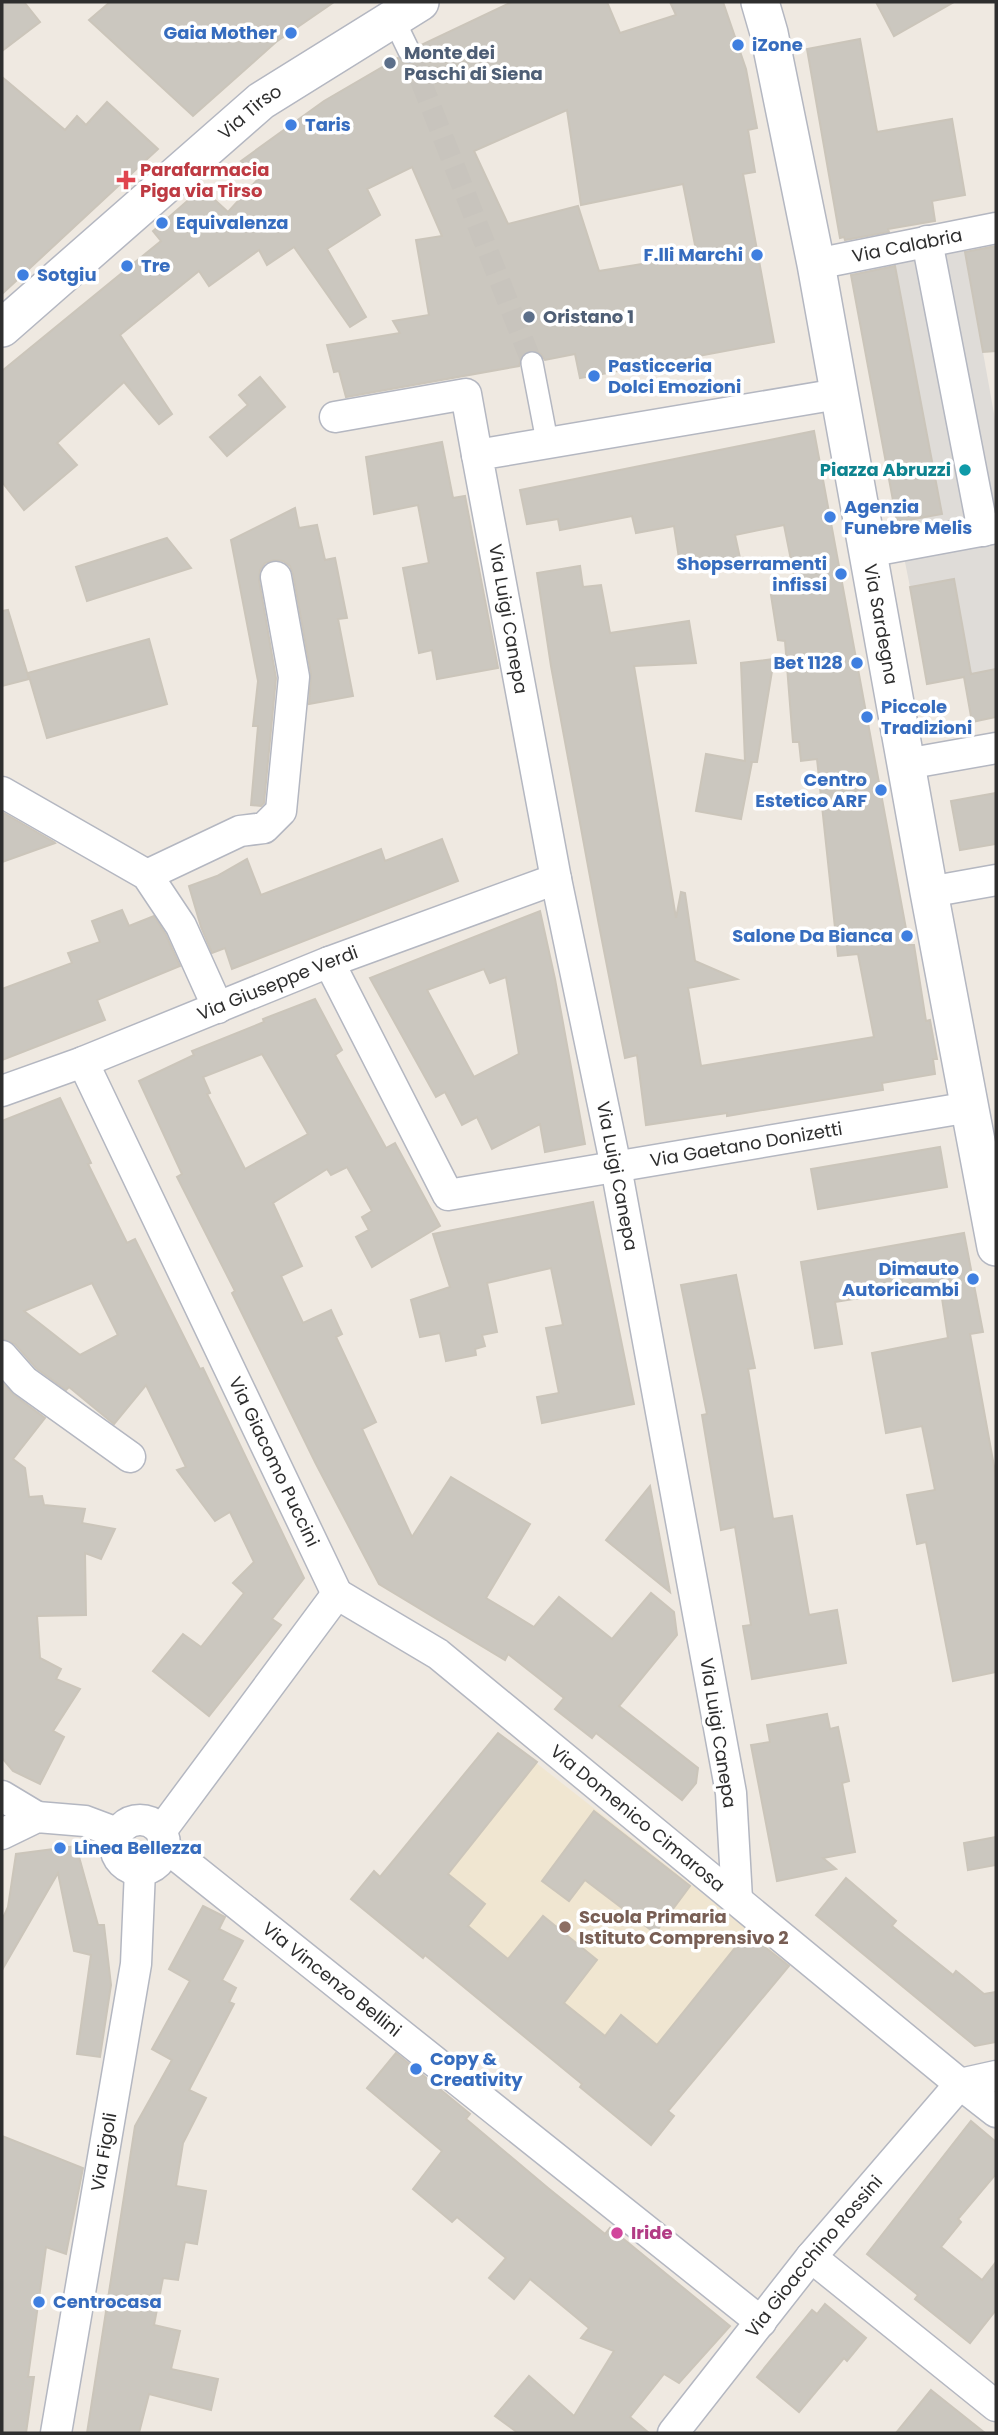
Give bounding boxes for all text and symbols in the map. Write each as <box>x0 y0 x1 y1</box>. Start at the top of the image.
place label: Gaia Mother <box>163 20 277 45</box>
marker: Gaia Mother <box>283 25 299 41</box>
place label: iZone <box>752 32 803 57</box>
marker: iZone <box>730 37 746 53</box>
place label: Monte dei Paschi di Siena <box>404 40 543 86</box>
marker: Monte dei Paschi di Siena <box>382 55 398 71</box>
street label: Via Tirso <box>212 78 286 145</box>
place label: Taris <box>305 112 351 137</box>
marker: Taris <box>283 117 299 133</box>
place label: Parafarmacia Piga via Tirso <box>140 157 270 203</box>
marker: Parafarmacia Piga via Tirso <box>118 172 134 188</box>
place label: Equivalenza <box>176 210 289 235</box>
marker: Equivalenza <box>154 215 170 231</box>
street label: Via Calabria <box>850 222 964 268</box>
place label: F.lli Marchi <box>644 242 743 267</box>
marker: F.lli Marchi <box>749 247 765 263</box>
place label: Tre <box>141 253 170 278</box>
marker: Tre <box>119 258 135 274</box>
place label: Sotgiu <box>37 262 97 287</box>
marker: Sotgiu <box>15 267 31 283</box>
place label: Oristano 1 <box>543 304 634 329</box>
marker: Oristano 1 <box>521 309 537 325</box>
place label: Pasticceria Dolci Emozioni <box>608 353 741 399</box>
marker: Pasticceria Dolci Emozioni <box>586 368 602 384</box>
place label: Piazza Abruzzi <box>820 457 951 482</box>
marker: Piazza Abruzzi <box>957 462 973 478</box>
place label: Agenzia Funebre Melis <box>844 494 972 540</box>
marker: Agenzia Funebre Melis <box>822 509 838 525</box>
street label: Via Luigi Canepa <box>483 542 534 696</box>
place label: Shopserramenti infissi <box>676 551 827 597</box>
street label: Via Sardegna <box>858 562 904 687</box>
marker: Shopserramenti infissi <box>833 566 849 582</box>
place label: Bet 1128 <box>773 650 843 675</box>
marker: Bet 1128 <box>849 655 865 671</box>
place label: Piccole Tradizioni <box>881 694 972 740</box>
marker: Piccole Tradizioni <box>859 709 875 725</box>
place label: Centro Estetico ARF <box>755 767 867 813</box>
marker: Centro Estetico ARF <box>873 782 889 798</box>
place label: Salone Da Bianca <box>732 923 893 948</box>
marker: Salone Da Bianca <box>899 928 915 944</box>
street label: Via Giuseppe Verdi <box>193 939 361 1026</box>
street label: Via Luigi Canepa <box>591 1099 644 1253</box>
street label: Via Gaetano Donizetti <box>648 1116 844 1173</box>
place label: Dimauto Autoricambi <box>842 1256 959 1302</box>
marker: Dimauto Autoricambi <box>965 1271 981 1287</box>
street label: Via Giacomo Puccini <box>223 1372 326 1551</box>
street label: Via Luigi Canepa <box>694 1656 743 1810</box>
street label: Via Domenico Cimarosa <box>545 1738 731 1897</box>
place label: Linea Bellezza <box>74 1835 202 1860</box>
marker: Linea Bellezza <box>52 1840 68 1856</box>
place label: Scuola Primaria Istituto Comprensivo 2 <box>579 1904 789 1950</box>
street label: Via Vincenzo Bellini <box>257 1916 407 2042</box>
marker: Scuola Primaria Istituto Comprensivo 2 <box>557 1919 573 1935</box>
place label: Copy & Creativity <box>430 2046 523 2092</box>
marker: Copy & Creativity <box>408 2061 424 2077</box>
street label: Via Figoli <box>84 2111 122 2193</box>
street label: Via Gioacchino Rossini <box>740 2170 888 2342</box>
place label: Iride <box>631 2220 673 2245</box>
marker: Iride <box>609 2225 625 2241</box>
place label: Centrocasa <box>53 2289 162 2314</box>
marker: Centrocasa <box>31 2294 47 2310</box>

